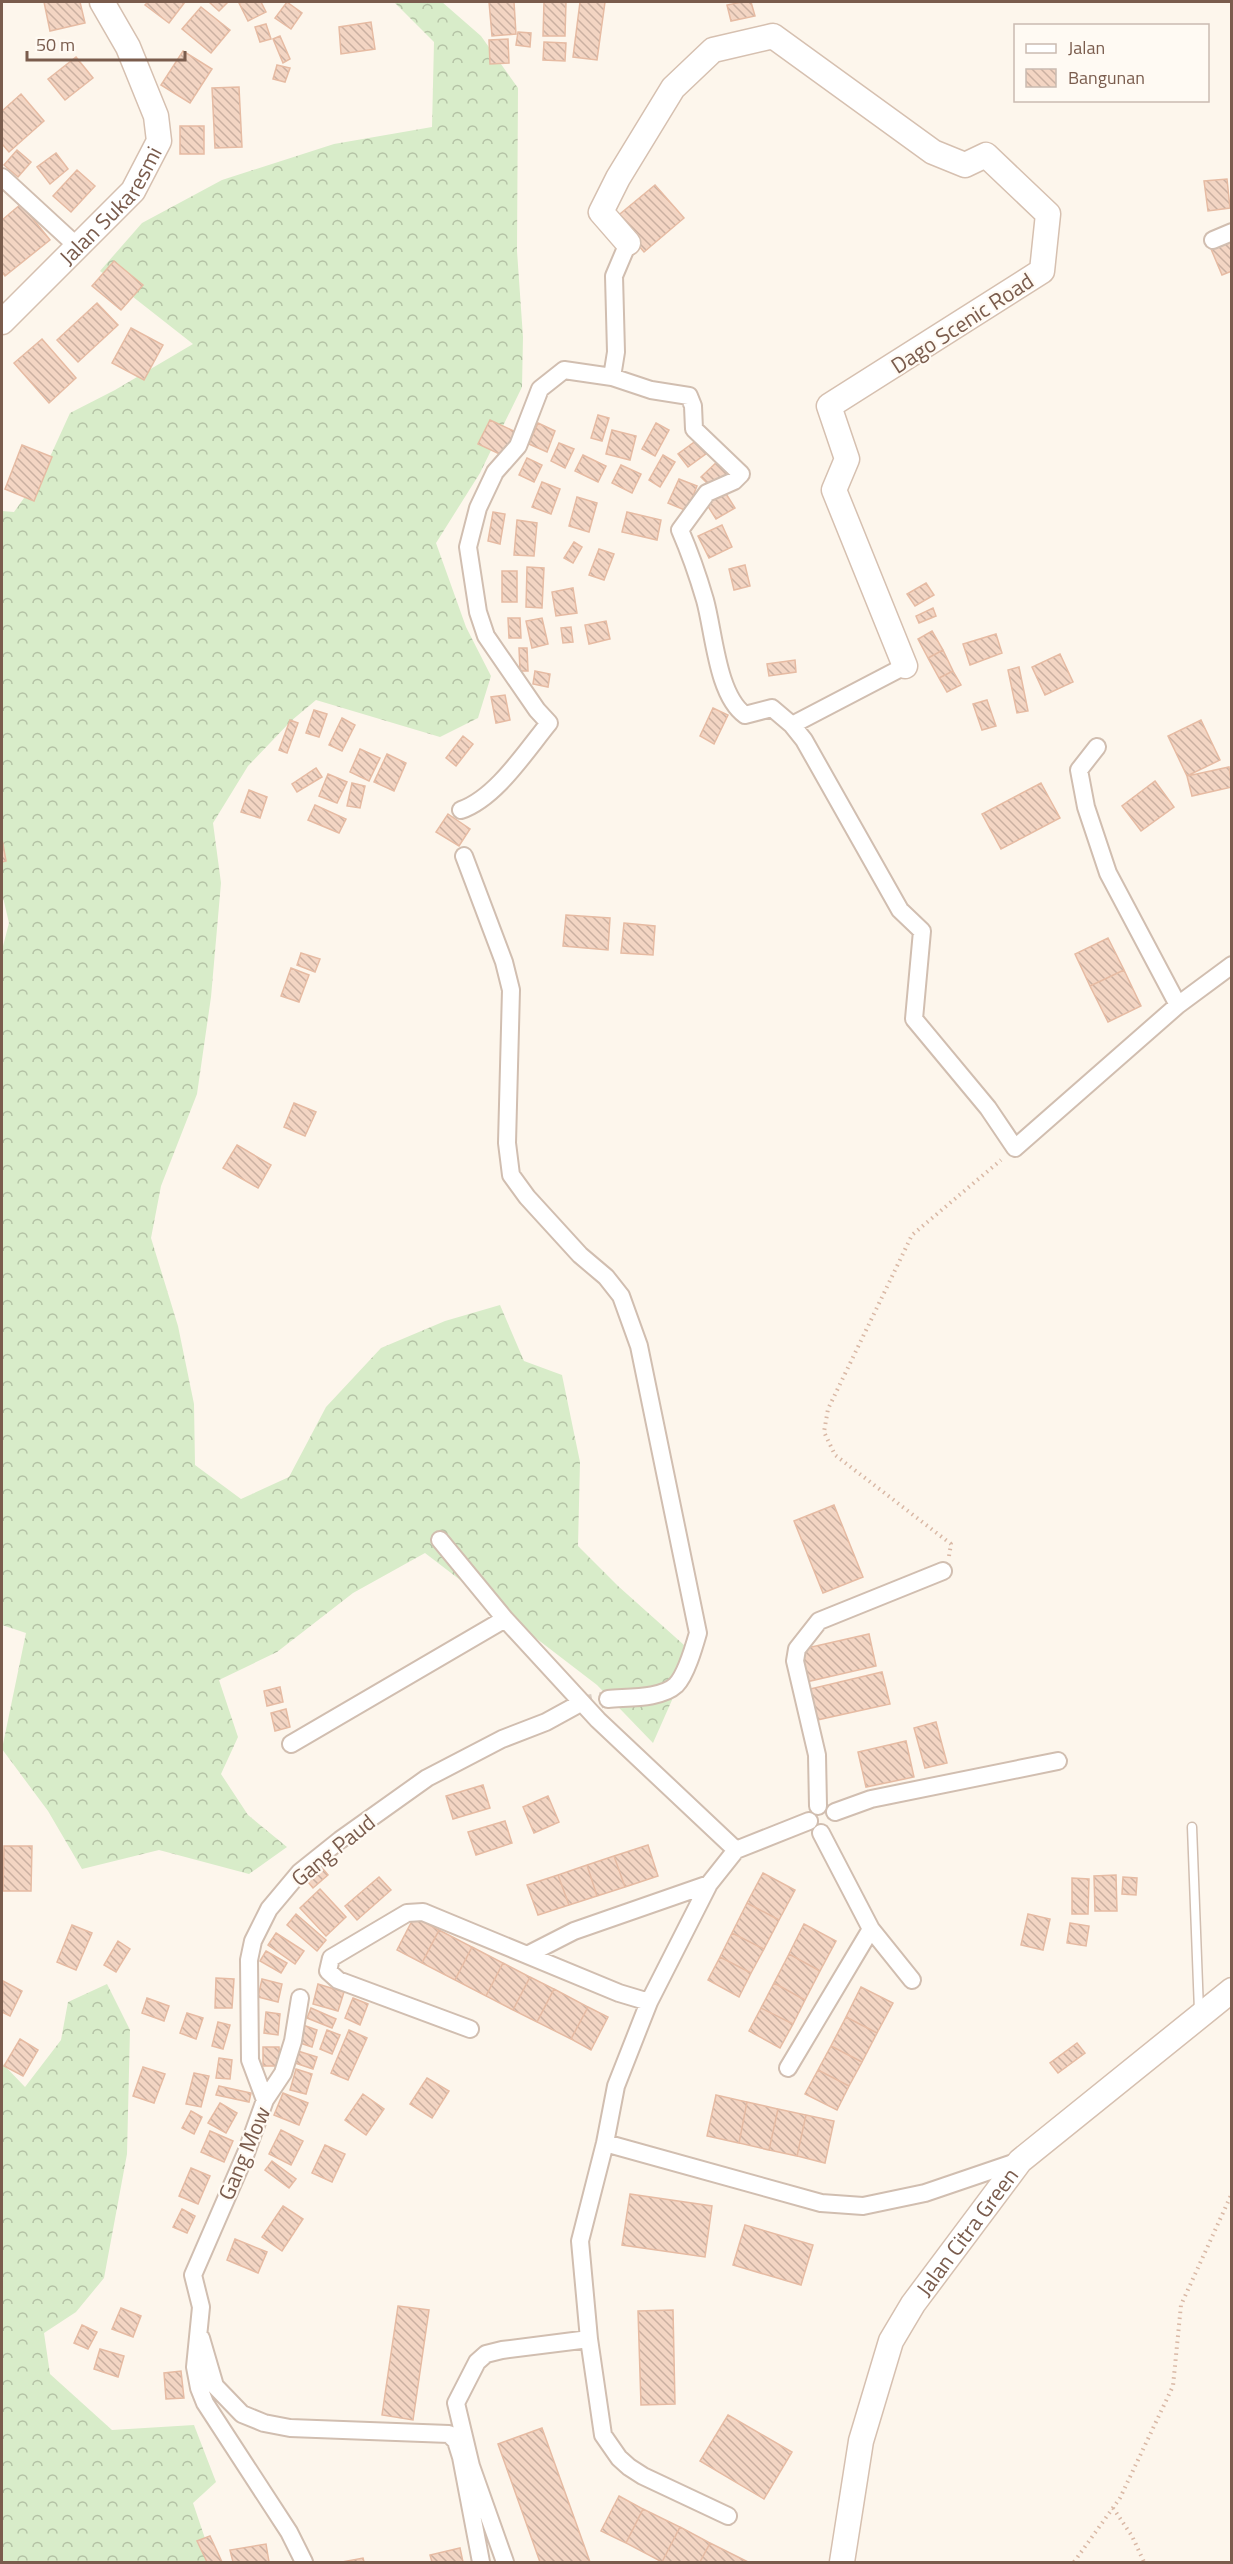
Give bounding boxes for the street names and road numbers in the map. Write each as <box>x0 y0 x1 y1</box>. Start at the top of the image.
street label: Jalan Sukaresmi <box>51 140 170 273</box>
street label: Dago Scenic Road <box>884 264 1040 382</box>
street label: Gang Paud <box>284 1805 382 1895</box>
street label: Gang Mow <box>209 2100 279 2205</box>
street label: Jalan Citra Green <box>907 2160 1026 2303</box>

